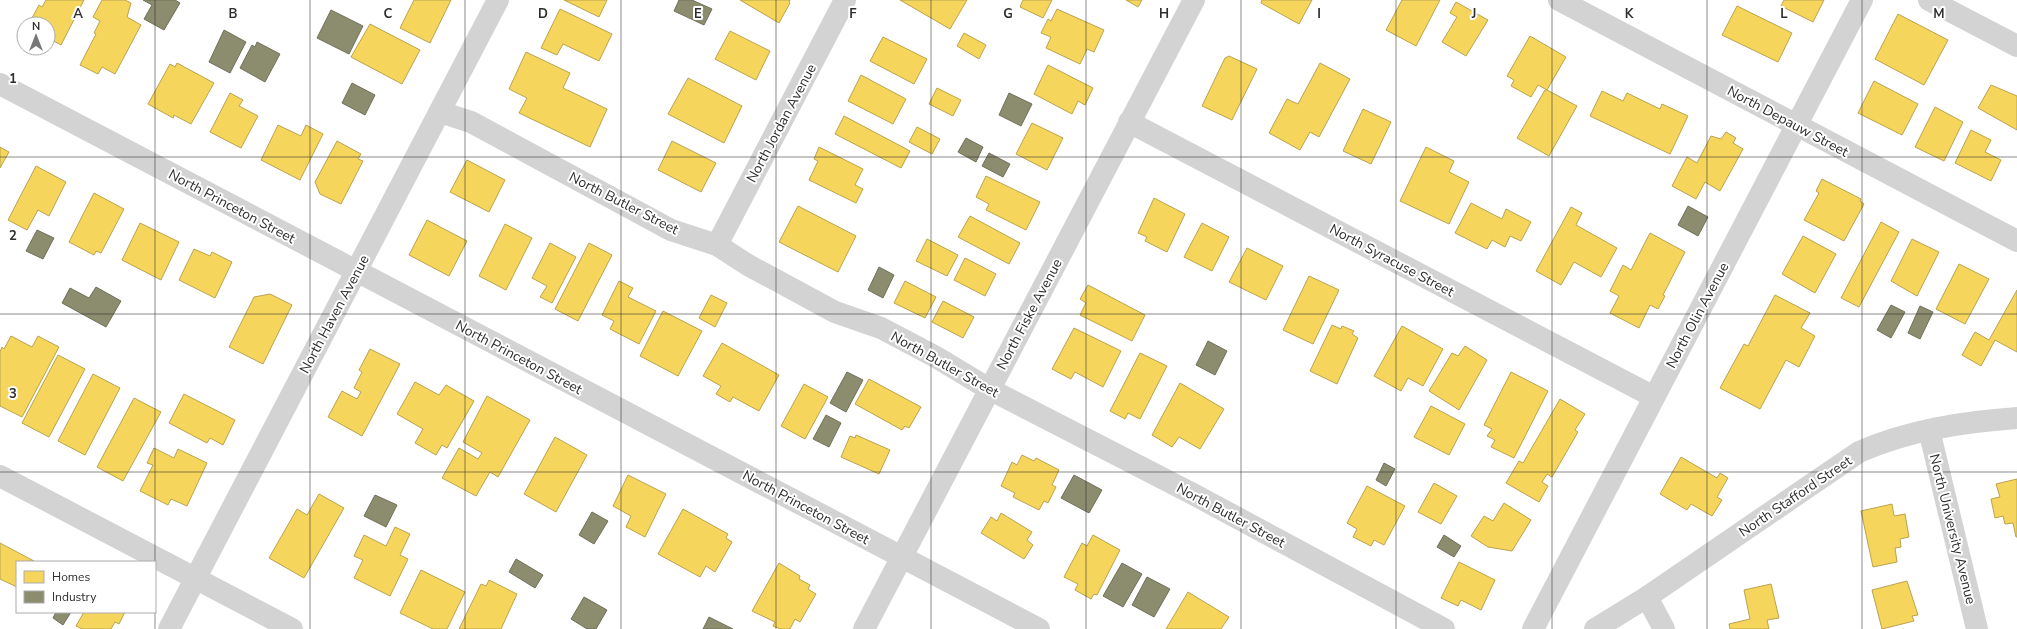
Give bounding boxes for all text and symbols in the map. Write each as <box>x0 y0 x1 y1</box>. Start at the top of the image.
text: A <box>73 5 83 23</box>
text: B <box>229 5 238 23</box>
text: C <box>384 5 393 23</box>
text: D <box>538 5 548 23</box>
text: E <box>694 5 702 23</box>
text: F <box>849 5 857 23</box>
text: G <box>1003 5 1013 23</box>
text: H <box>1159 5 1169 23</box>
text: I <box>1317 5 1321 23</box>
text: J <box>1471 5 1476 23</box>
text: K <box>1625 5 1634 23</box>
text: L <box>1780 5 1788 23</box>
text: M <box>1933 5 1945 23</box>
north arrow <box>16 16 56 56</box>
text: N <box>32 19 40 34</box>
street label: North Jordan Avenue <box>742 61 821 186</box>
text: 1 <box>9 70 17 88</box>
street label: North Depauw Street <box>1724 81 1852 162</box>
street label: North Princeton Street <box>165 165 299 248</box>
street label: North Butler Street <box>566 168 682 239</box>
street label: North Syracuse Street <box>1326 220 1457 301</box>
text: 2 <box>9 227 17 245</box>
street label: North Haven Avenue <box>295 252 374 377</box>
street label: North Fiske Avenue <box>992 255 1067 373</box>
street label: North Olin Avenue <box>1662 259 1733 371</box>
street label: North Princeton Street <box>452 316 586 399</box>
street label: North Butler Street <box>887 327 1002 402</box>
text: 3 <box>9 385 17 403</box>
street label: North Stafford Street <box>1735 451 1856 541</box>
street label: North University Avenue <box>1925 452 1980 606</box>
street label: North Princeton Street <box>739 466 873 549</box>
street label: North Butler Street <box>1173 479 1289 552</box>
legend <box>16 561 156 613</box>
text: Homes <box>52 569 90 585</box>
text: Industry <box>52 589 97 605</box>

